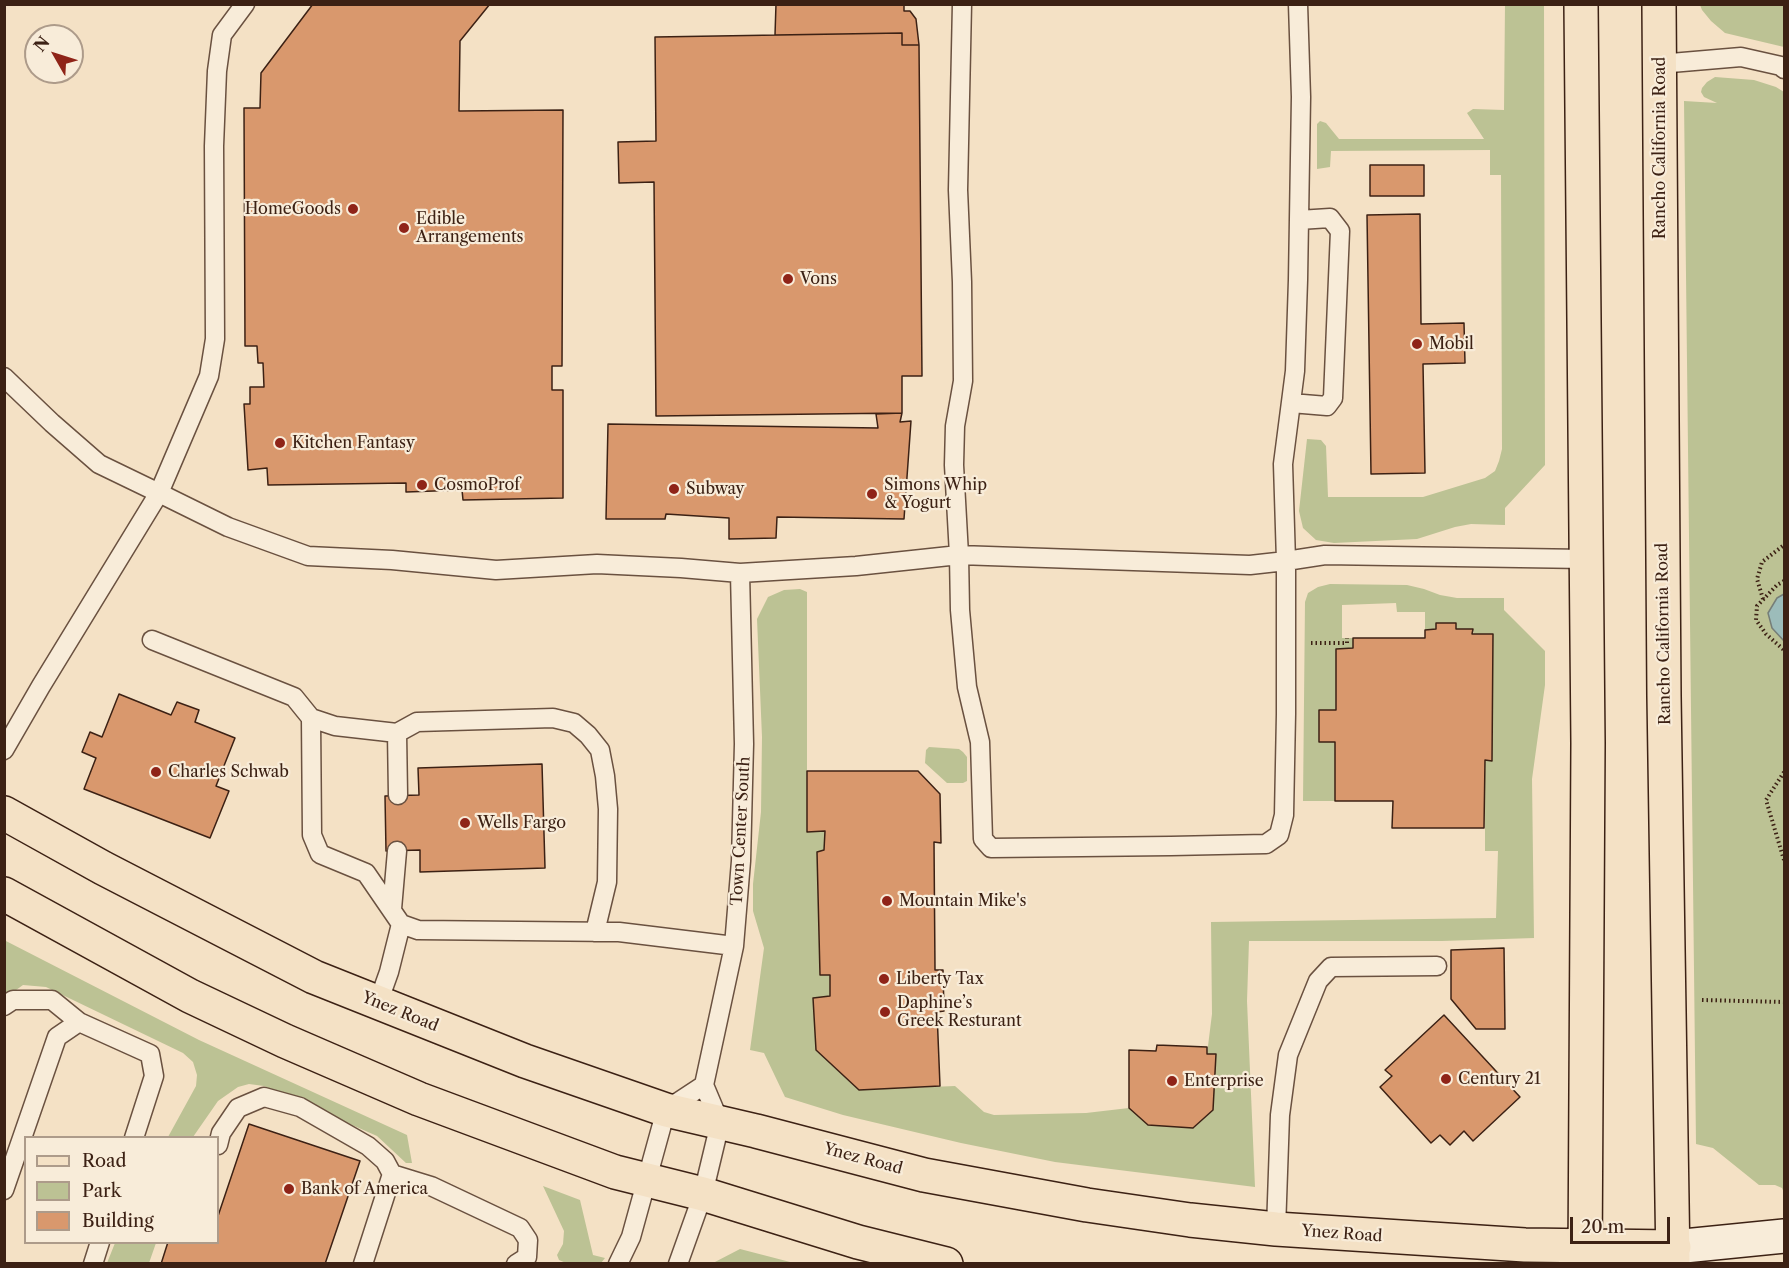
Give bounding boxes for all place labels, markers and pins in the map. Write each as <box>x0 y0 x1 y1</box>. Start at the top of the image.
place label: HomeGoods <box>245 199 341 219</box>
marker: HomeGoods <box>346 202 360 216</box>
place label: Edible Arrangements <box>416 209 524 247</box>
marker: Edible Arrangements <box>397 221 411 235</box>
place label: Vons <box>800 269 837 289</box>
marker: Vons <box>781 272 795 286</box>
place label: Mobil <box>1429 334 1474 354</box>
marker: Mobil <box>1410 337 1424 351</box>
place label: Kitchen Fantasy <box>292 433 415 453</box>
marker: Kitchen Fantasy <box>273 436 287 450</box>
place label: CosmoProf <box>434 475 520 495</box>
place label: Simons Whip & Yogurt <box>884 475 987 513</box>
marker: CosmoProf <box>415 478 429 492</box>
place label: Subway <box>686 479 744 499</box>
marker: Subway <box>667 482 681 496</box>
marker: Simons Whip & Yogurt <box>865 487 879 501</box>
place label: Charles Schwab <box>168 762 289 782</box>
marker: Charles Schwab <box>149 765 163 779</box>
place label: Wells Fargo <box>477 813 566 833</box>
marker: Wells Fargo <box>458 816 472 830</box>
place label: Mountain Mike's <box>899 891 1026 911</box>
marker: Mountain Mike's <box>880 894 894 908</box>
place label: Liberty Tax <box>896 969 984 989</box>
marker: Liberty Tax <box>877 972 891 986</box>
place label: Daphine’s Greek Resturant <box>897 993 1022 1031</box>
marker: Daphine’s Greek Resturant <box>878 1005 892 1019</box>
place label: Century 21 <box>1458 1069 1541 1089</box>
place label: Enterprise <box>1184 1071 1264 1091</box>
marker: Century 21 <box>1439 1072 1453 1086</box>
marker: Enterprise <box>1165 1074 1179 1088</box>
place label: Bank of America <box>301 1179 428 1199</box>
marker: Bank of America <box>282 1182 296 1196</box>

